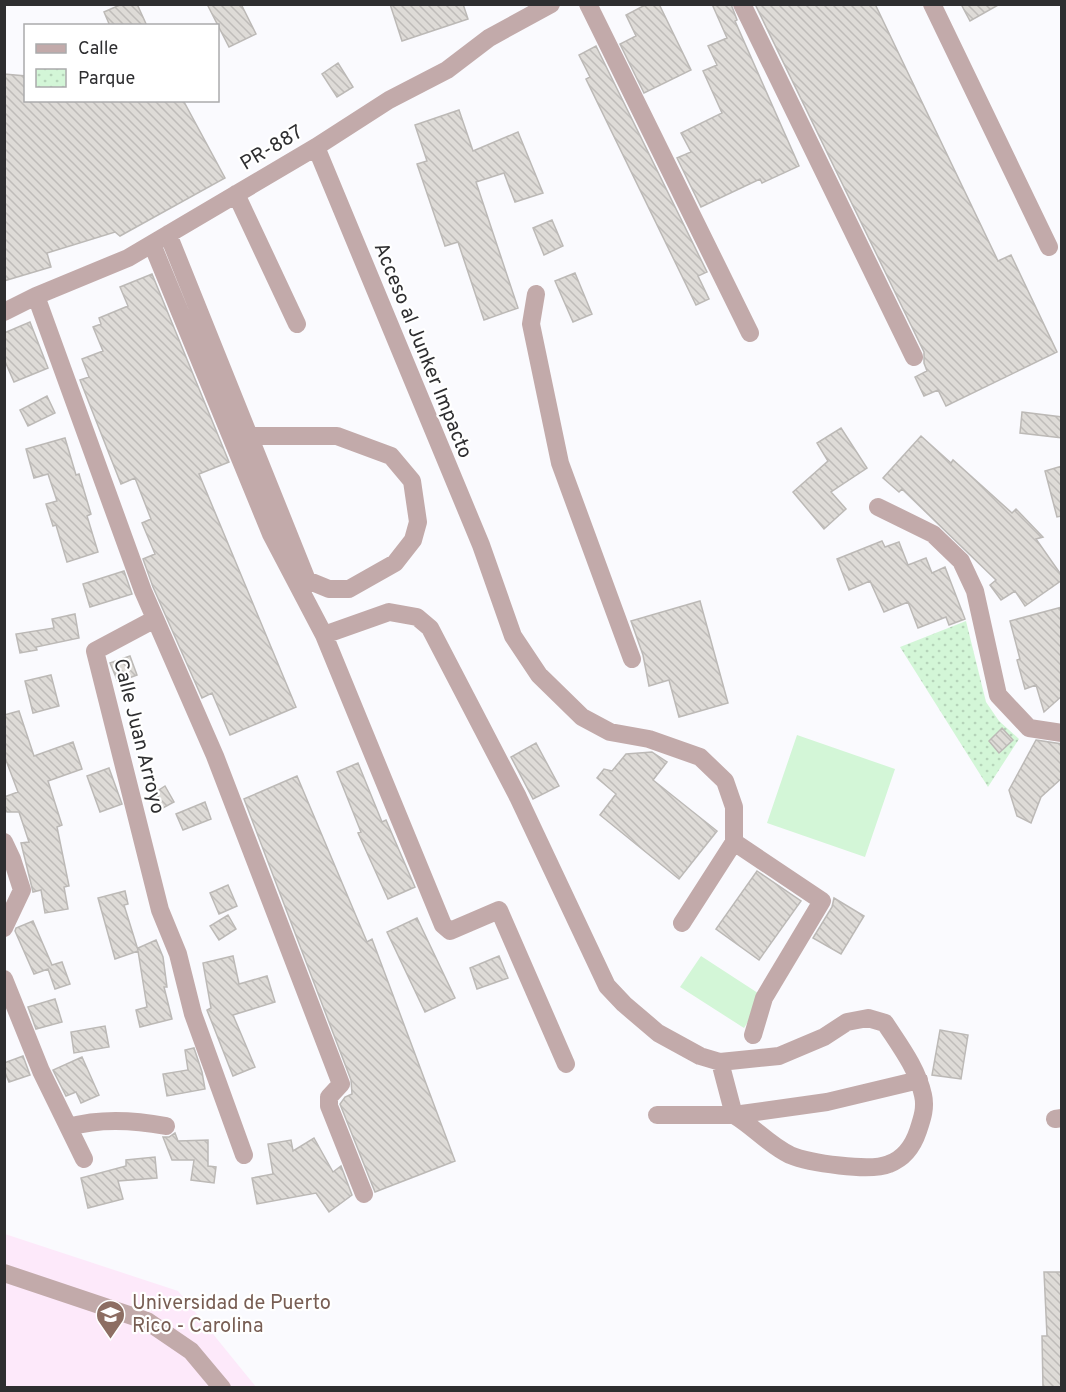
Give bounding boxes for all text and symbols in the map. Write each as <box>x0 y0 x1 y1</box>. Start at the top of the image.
legend <box>24 24 219 102</box>
text: Calle <box>78 38 118 61</box>
text: Parque <box>78 68 135 91</box>
street label: PR-887 <box>236 120 308 177</box>
street label: Acceso al Junker Impacto <box>367 239 477 462</box>
street label: Calle Juan Arroyo <box>106 656 170 817</box>
place label: Universidad de Puerto Rico - Carolina <box>132 1291 331 1340</box>
school or university icon: Universidad de Puerto Rico - Carolina <box>95 1298 127 1340</box>

